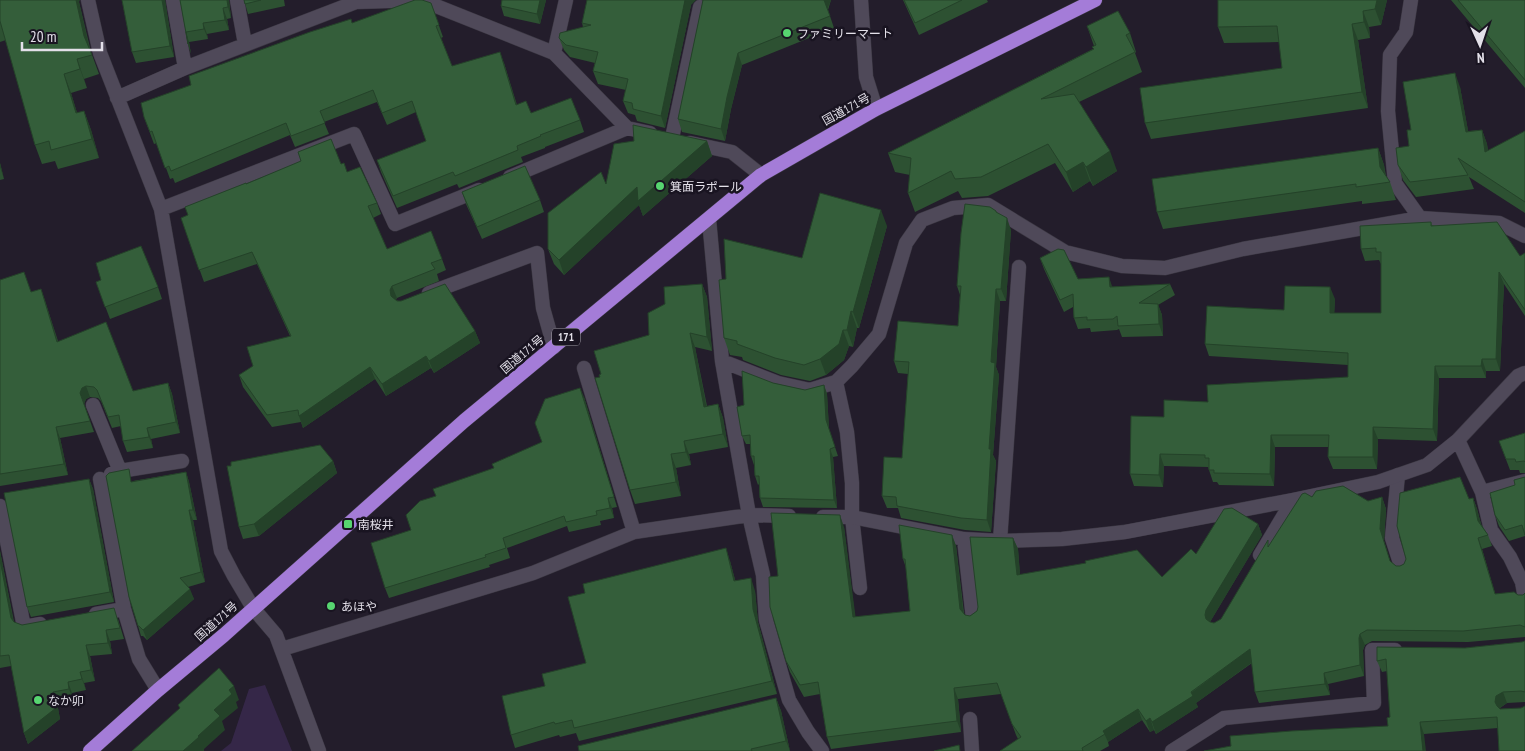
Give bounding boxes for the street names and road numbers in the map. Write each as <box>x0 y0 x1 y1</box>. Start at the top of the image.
street label: 国道171号 <box>820 90 872 128</box>
road number: 171 <box>552 328 580 346</box>
street label: 国道171号 <box>497 331 547 377</box>
street label: 国道171号 <box>192 598 240 644</box>

